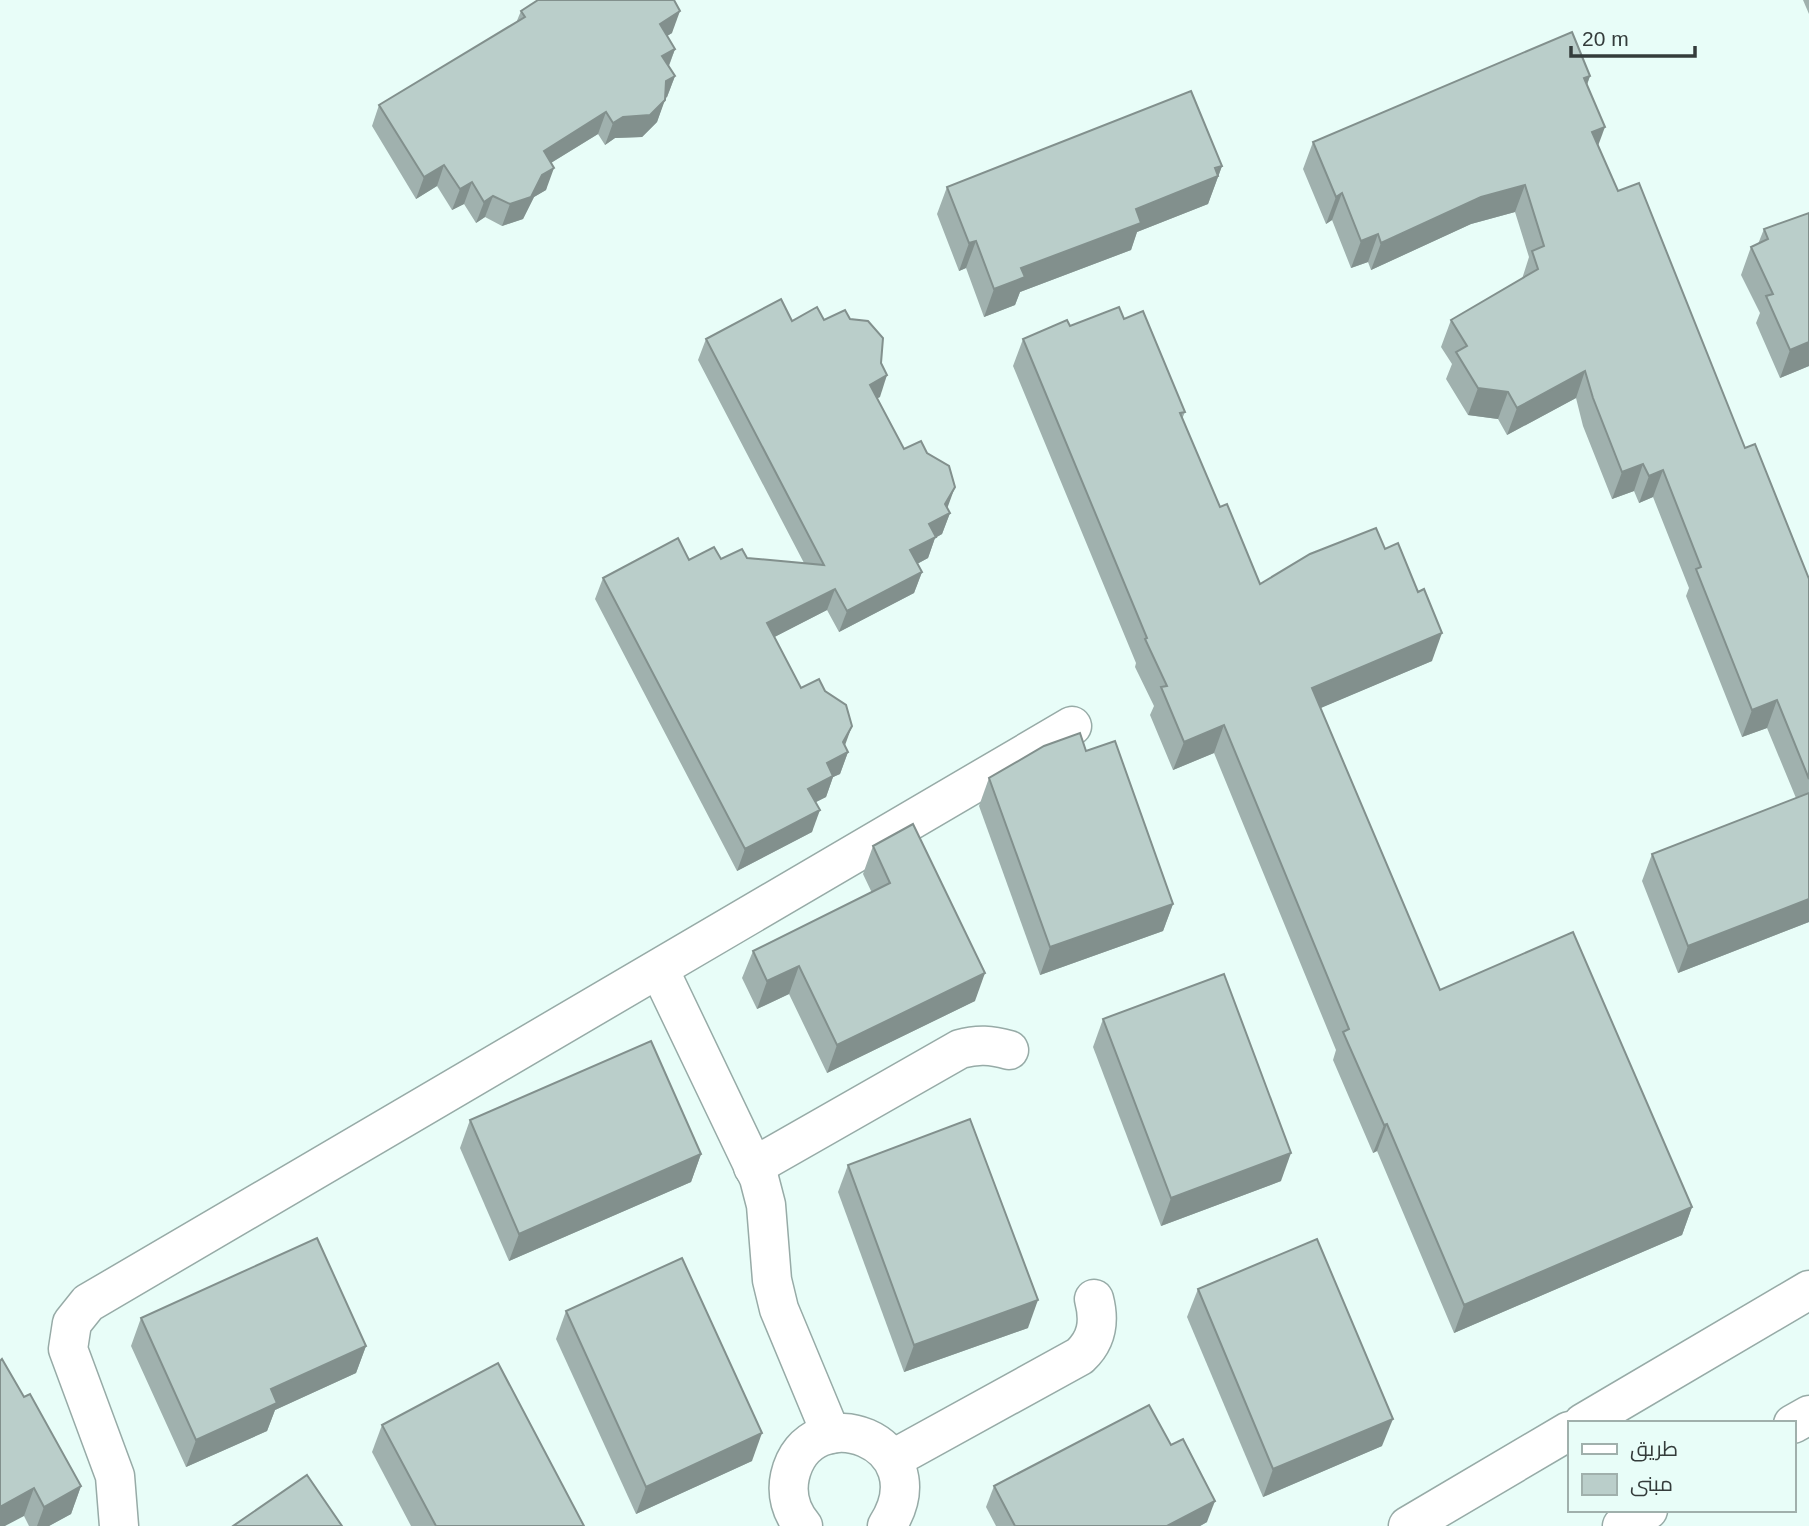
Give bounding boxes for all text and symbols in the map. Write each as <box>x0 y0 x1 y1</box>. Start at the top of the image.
scale bar <box>1571 14 1695 58</box>
text: 20 m <box>1582 27 1629 50</box>
legend <box>1568 1421 1795 1512</box>
text: طريق <box>1630 1437 1678 1462</box>
text: مبنى <box>1630 1472 1673 1497</box>

